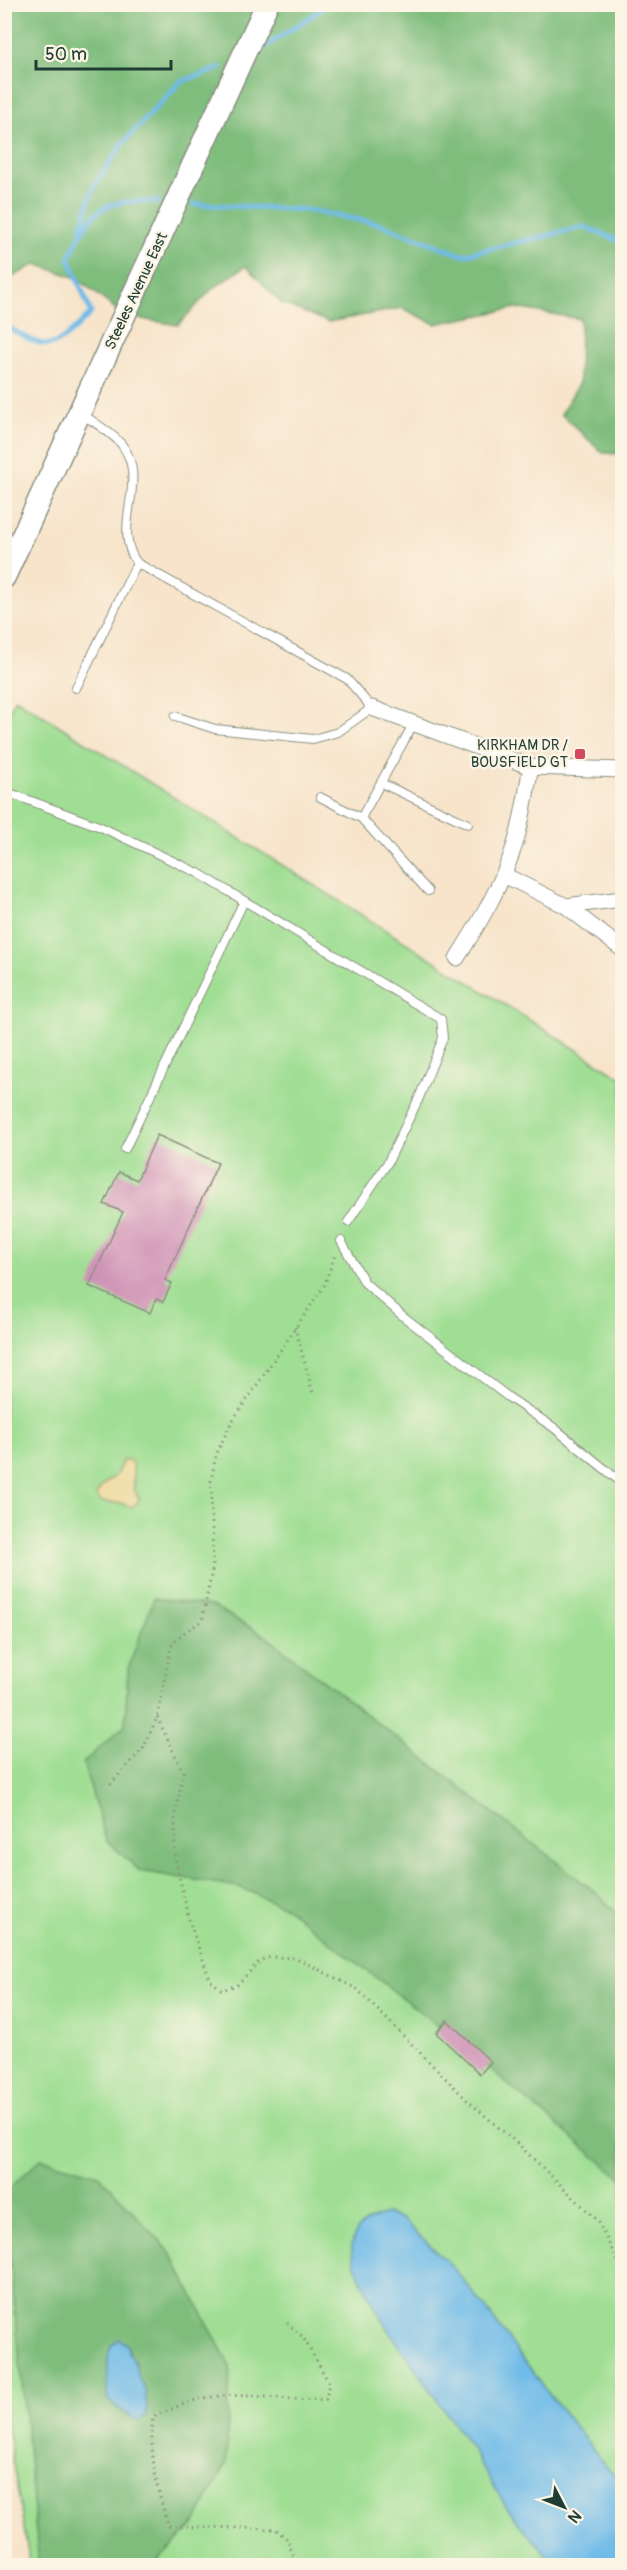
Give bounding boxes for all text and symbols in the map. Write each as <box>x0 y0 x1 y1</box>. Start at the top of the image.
scale bar <box>36 33 171 71</box>
text: 50 m <box>45 43 87 66</box>
street label: Steeles Avenue East <box>101 229 172 353</box>
place label: KIRKHAM DR / BOUSFIELD GT <box>471 736 568 772</box>
marker: KIRKHAM DR / BOUSFIELD GT <box>573 747 587 761</box>
north arrow <box>534 2477 594 2537</box>
text: N <box>563 2506 585 2527</box>

